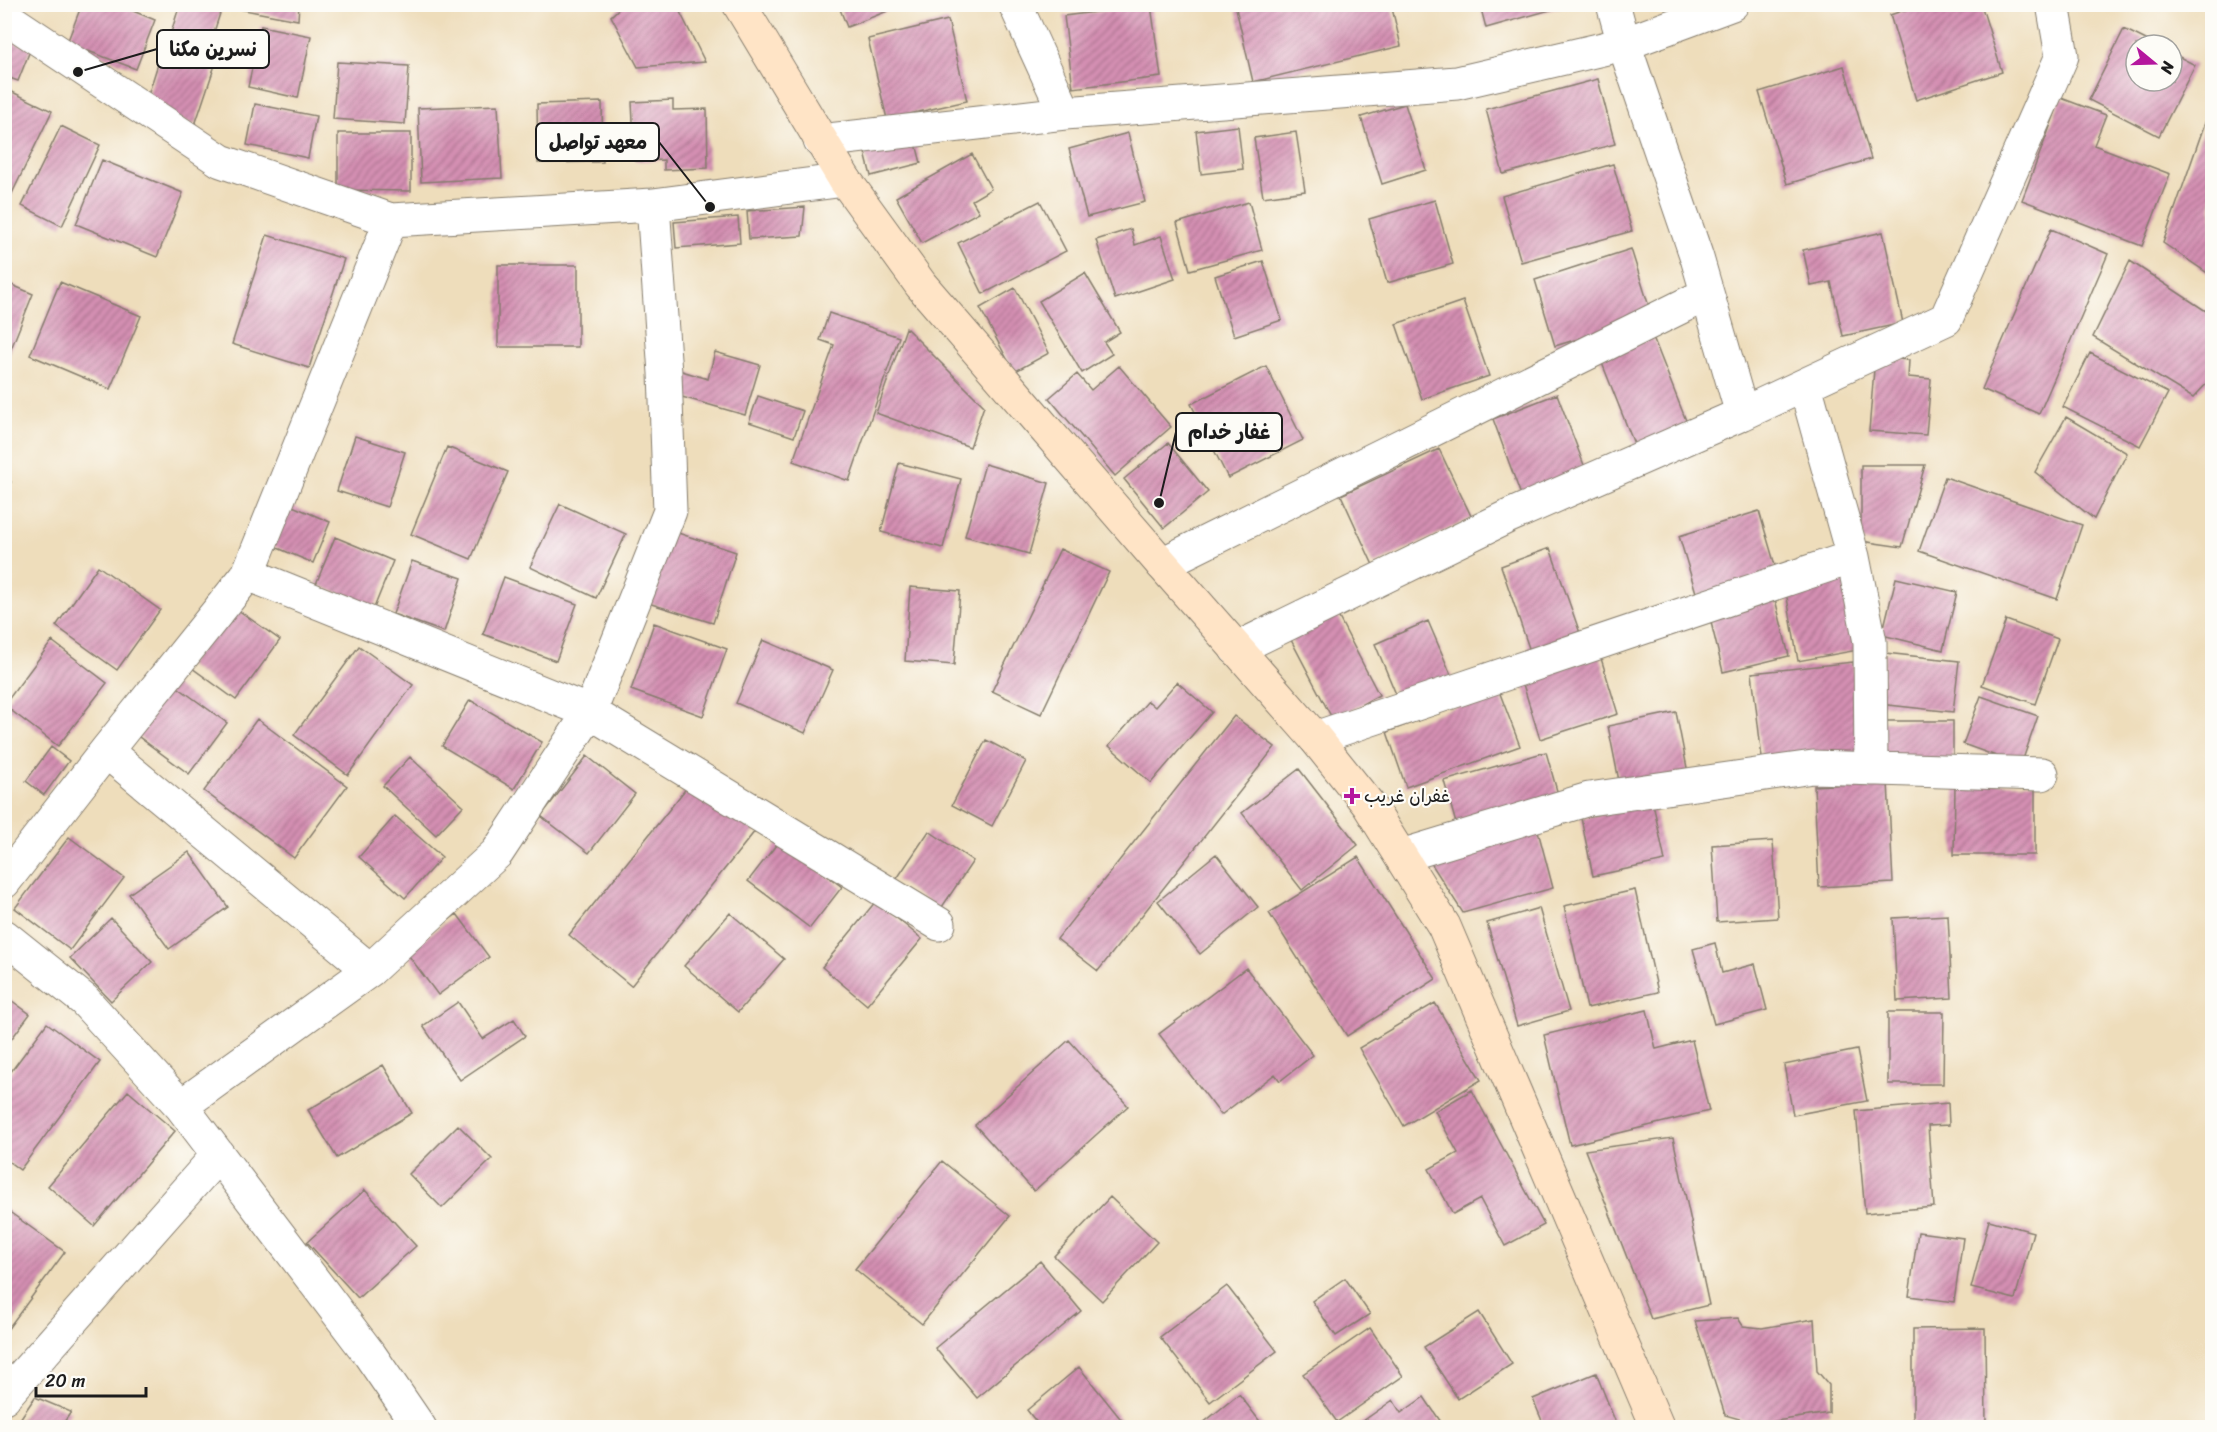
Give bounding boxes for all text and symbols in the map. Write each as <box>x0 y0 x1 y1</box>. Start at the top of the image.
callout: نسرين مكنا <box>157 30 269 68</box>
text: نسرين مكنا <box>169 32 257 67</box>
north arrow <box>2124 33 2184 93</box>
text: N <box>2152 57 2184 79</box>
callout: معهد تواصل <box>536 123 659 161</box>
text: معهد تواصل <box>549 125 647 160</box>
callout: غفار خدام <box>1176 413 1282 451</box>
text: غفار خدام <box>1188 415 1270 450</box>
place label: غفران غريب <box>1364 780 1450 812</box>
marker: غفران غريب <box>1345 789 1359 803</box>
scale bar <box>36 1360 146 1398</box>
text: 20 m <box>45 1365 85 1397</box>

